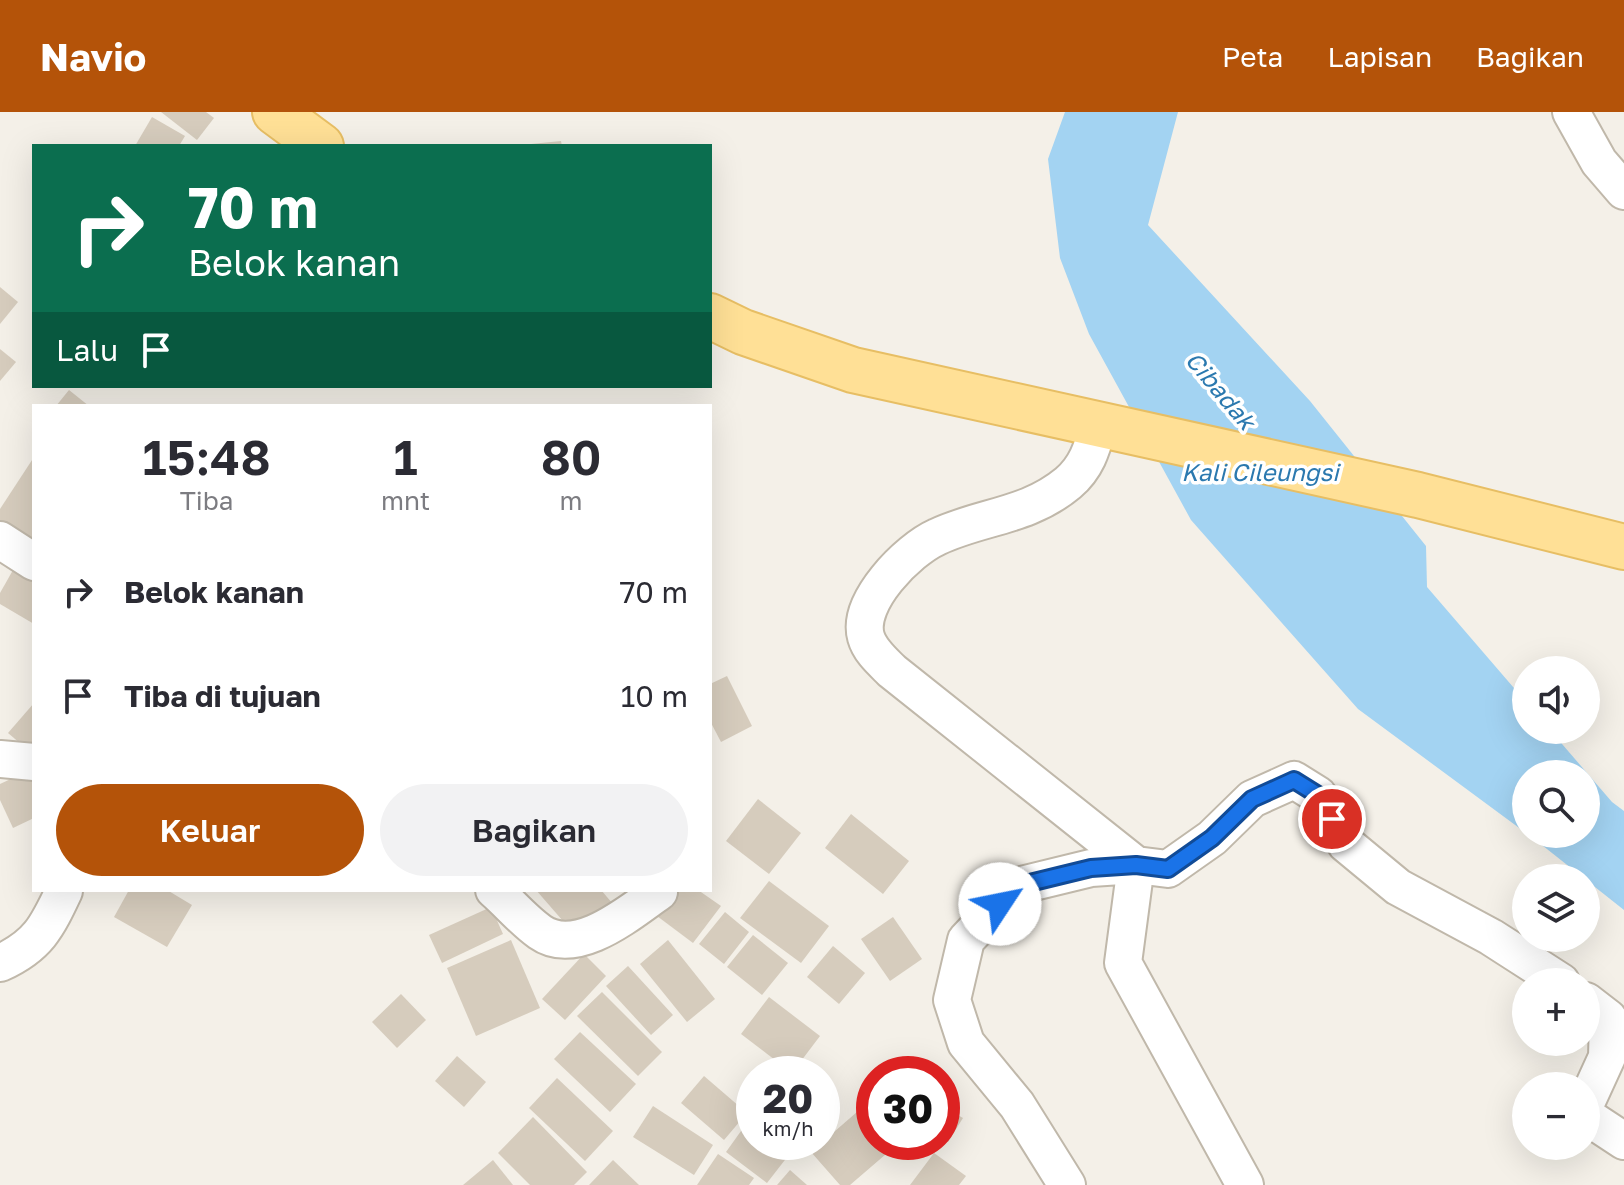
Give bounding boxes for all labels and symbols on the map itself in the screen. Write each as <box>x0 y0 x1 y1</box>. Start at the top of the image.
water label: Cibadak <box>1180 345 1264 437</box>
water label: Kali Cileungsi <box>1181 457 1341 487</box>
pin <box>1298 785 1366 853</box>
position arrow <box>958 862 1042 946</box>
speed limit sign: 30 <box>856 1056 960 1160</box>

